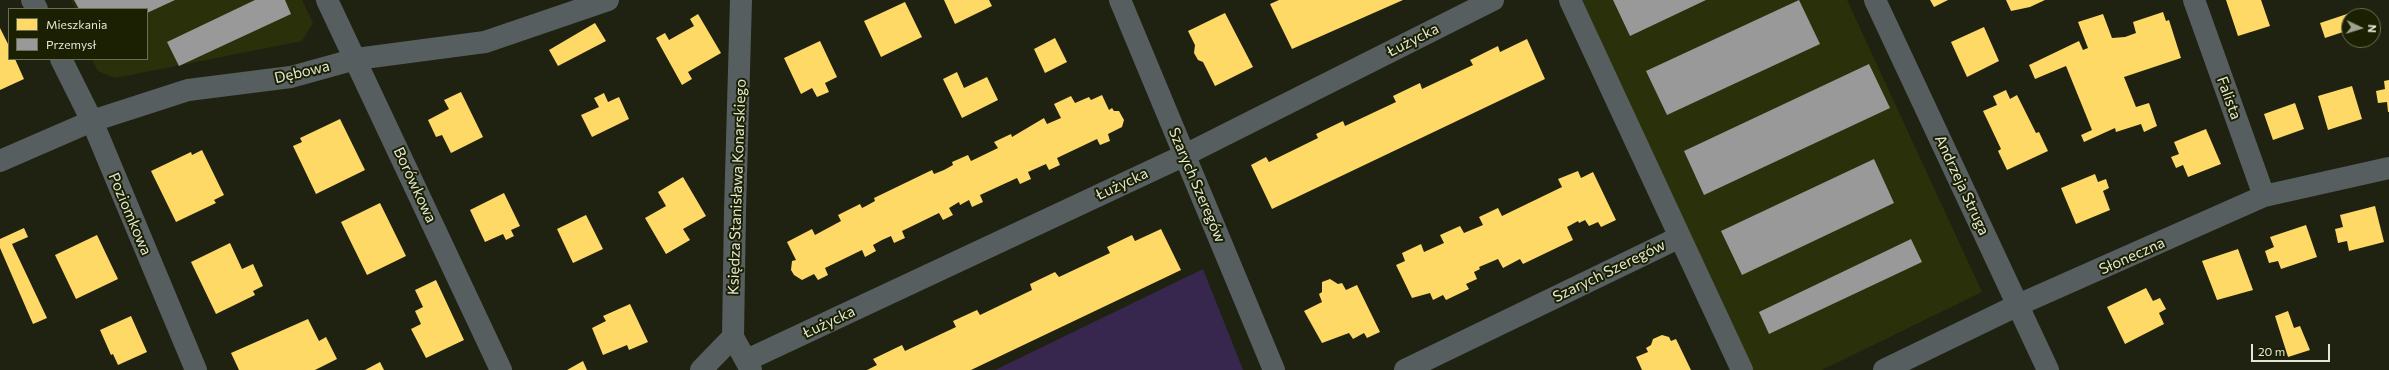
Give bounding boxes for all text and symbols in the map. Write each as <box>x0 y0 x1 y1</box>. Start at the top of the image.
legend <box>8 8 148 60</box>
north arrow <box>2341 8 2381 48</box>
text: Mieszkania <box>46 17 107 31</box>
street label: Łużycka <box>1384 19 1442 61</box>
text: N <box>2366 24 2379 33</box>
text: Przemysł <box>46 37 96 51</box>
street label: Dębowa <box>273 57 331 87</box>
street label: Falista <box>2213 74 2245 122</box>
street label: Księdza Stanisława Konarskiego <box>724 78 750 296</box>
street label: Szarych Szeregów <box>1165 125 1229 245</box>
street label: Andrzeja Struga <box>1931 132 1993 238</box>
street label: Borówkowa <box>390 144 440 226</box>
street label: Łużycka <box>1093 164 1151 204</box>
street label: Poziomkowa <box>105 170 155 258</box>
street label: Słoneczna <box>2096 234 2168 278</box>
street label: Szarych Szeregów <box>1550 236 1668 306</box>
street label: Łużycka <box>800 302 858 342</box>
scale bar <box>2253 336 2332 362</box>
text: 20 m <box>2258 344 2285 358</box>

